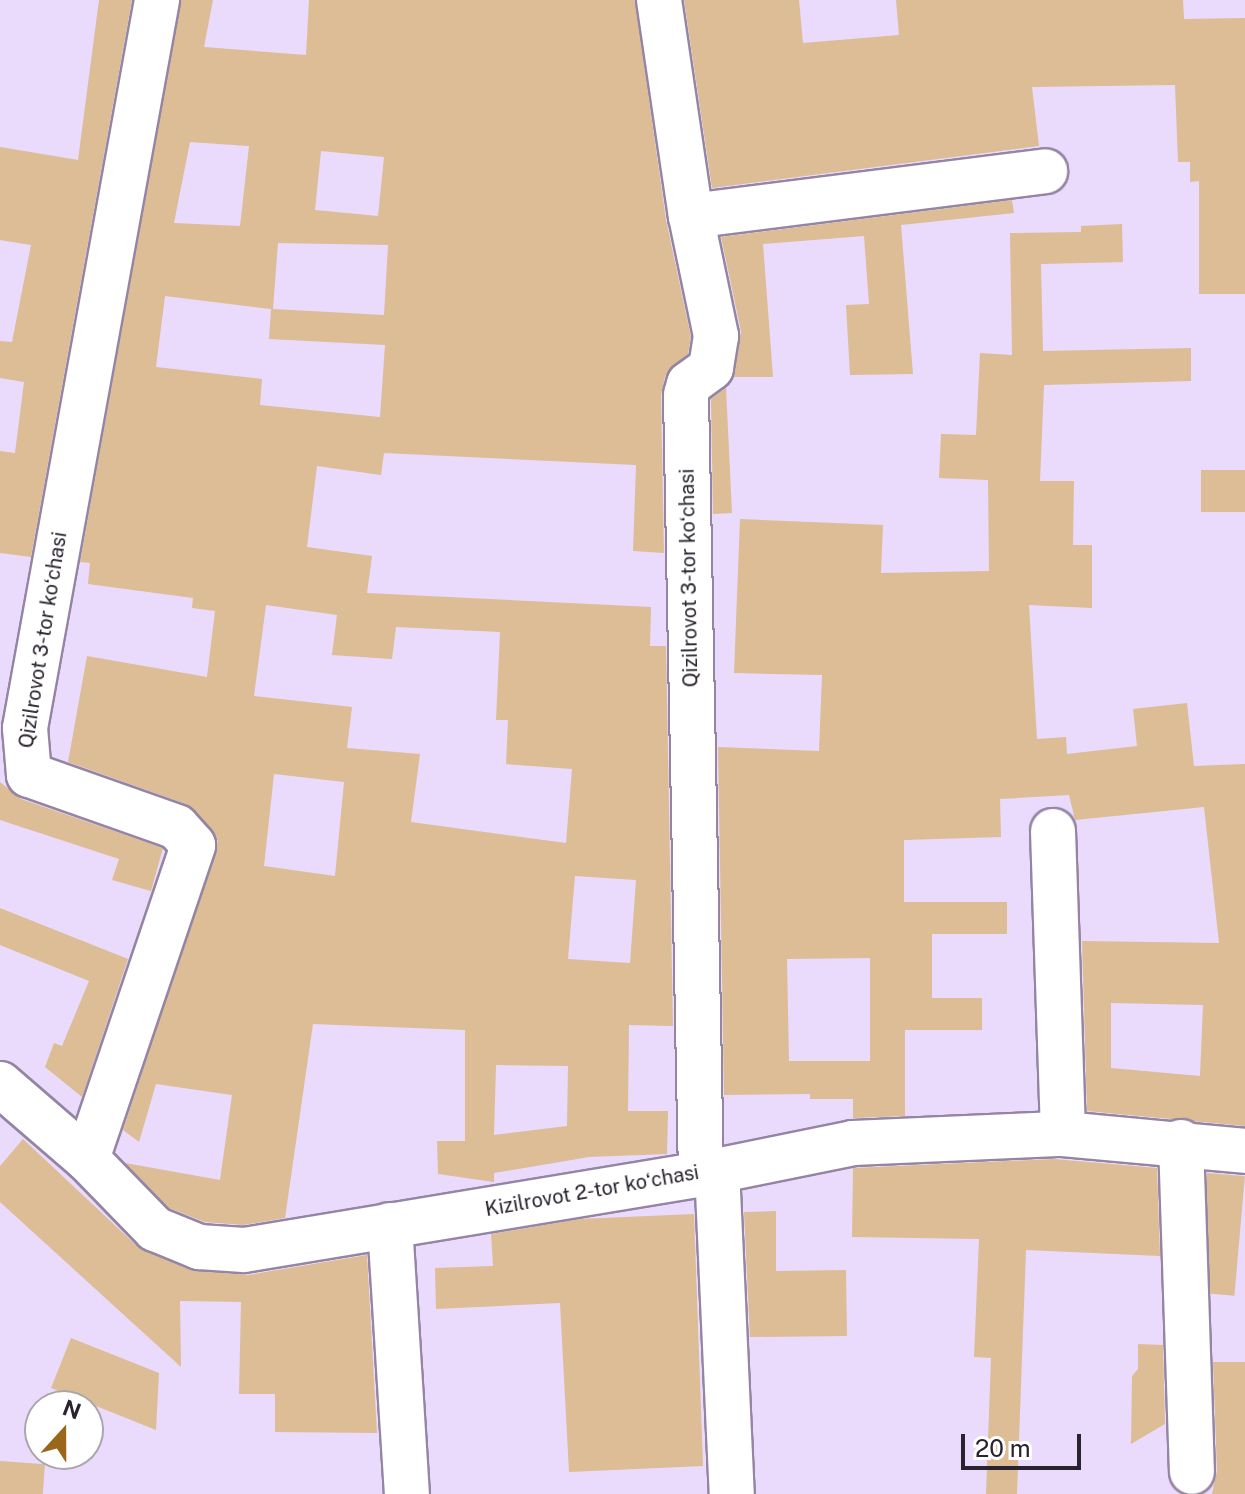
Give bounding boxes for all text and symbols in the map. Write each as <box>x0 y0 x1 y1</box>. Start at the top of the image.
street label: Qizilrovot 3-tor koʻchasi <box>675 468 703 688</box>
street label: Qizilrovot 3-tor koʻchasi <box>14 530 72 750</box>
street label: Kizilrovot 2-tor koʻchasi <box>483 1160 701 1222</box>
north arrow <box>24 1390 104 1470</box>
text: N <box>59 1394 85 1425</box>
scale bar <box>965 1418 1085 1468</box>
text: 20 m <box>975 1434 1031 1462</box>

